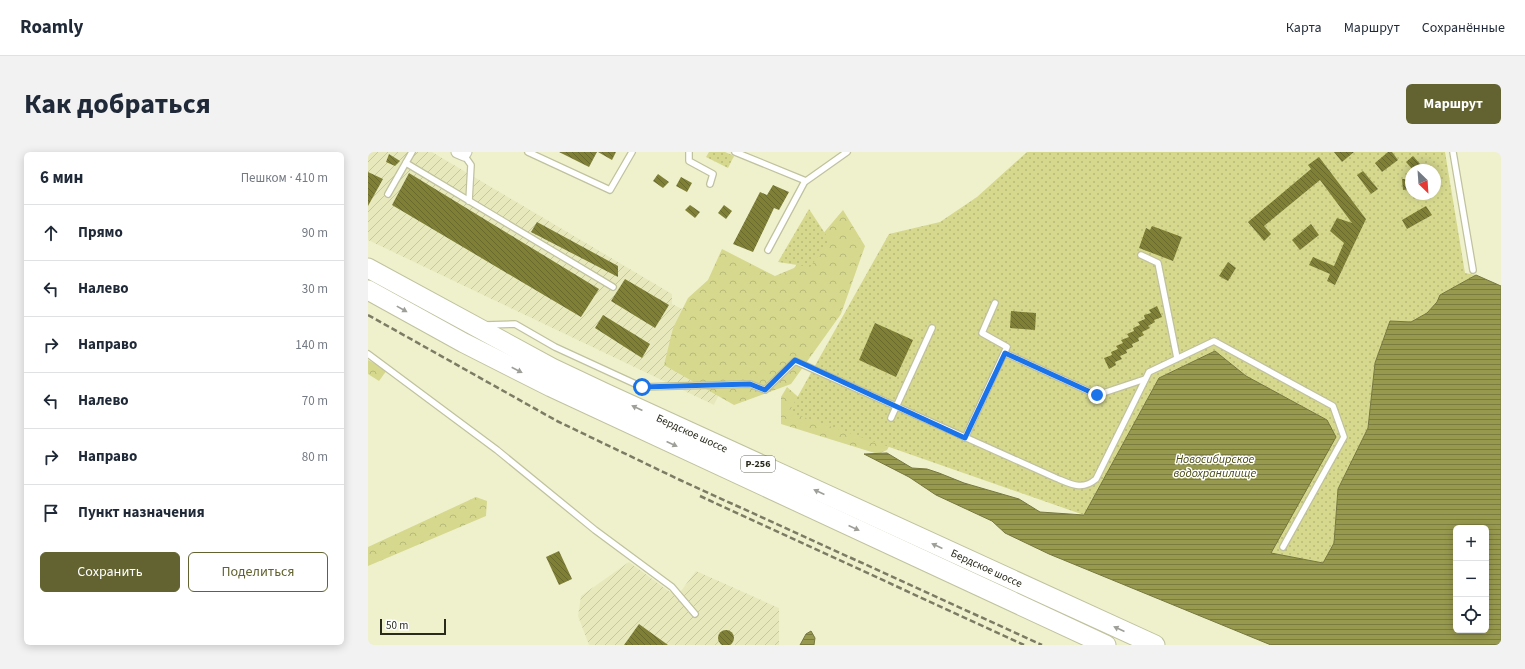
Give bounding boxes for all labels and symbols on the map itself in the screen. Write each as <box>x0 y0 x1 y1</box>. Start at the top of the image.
north arrow <box>1405 164 1441 200</box>
one-way arrow <box>396 306 408 313</box>
one-way arrow <box>511 367 523 373</box>
route start <box>633 378 651 396</box>
route end <box>1088 386 1106 404</box>
one-way arrow <box>631 405 643 411</box>
street label: Бердское шоссе <box>654 410 731 456</box>
one-way arrow <box>666 441 678 447</box>
water label: Новосибирское водохранилище <box>1174 451 1257 482</box>
road number: Р-256 <box>741 456 775 472</box>
one-way arrow <box>813 489 825 495</box>
one-way arrow <box>848 525 859 531</box>
one-way arrow <box>931 543 943 549</box>
street label: Бердское шоссе <box>949 545 1025 591</box>
scale bar <box>380 617 446 636</box>
one-way arrow <box>1114 626 1125 632</box>

